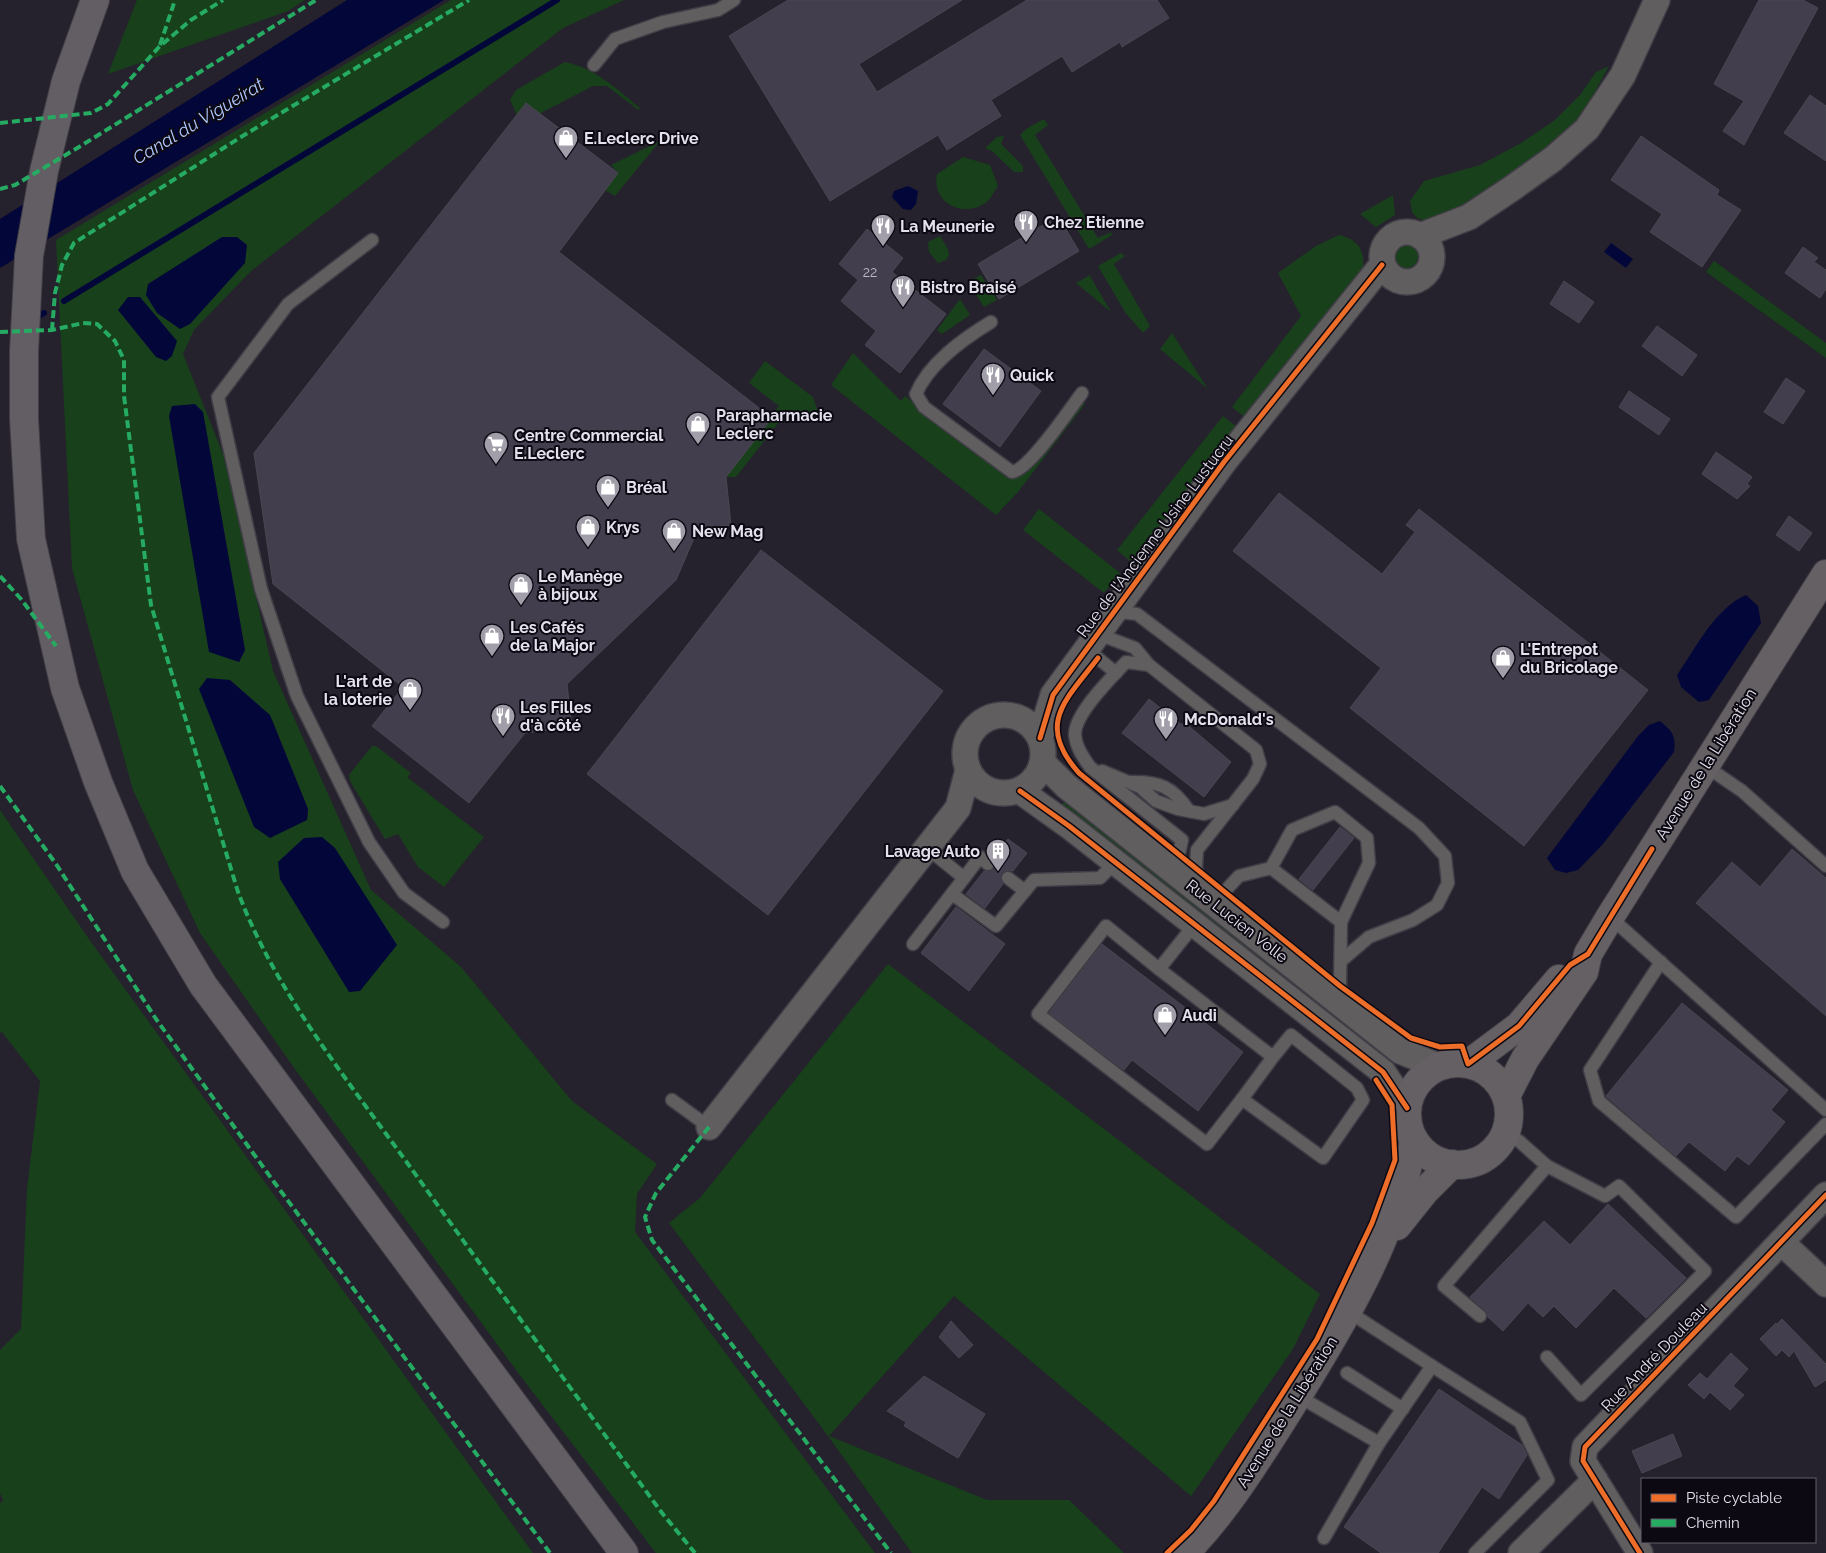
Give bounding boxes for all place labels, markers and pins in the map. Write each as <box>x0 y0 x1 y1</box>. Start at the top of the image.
shop icon: E.Leclerc Drive <box>553 125 579 159</box>
place label: E.Leclerc Drive <box>584 129 699 148</box>
restaurant icon: Chez Etienne <box>1013 209 1039 243</box>
restaurant icon: La Meunerie <box>870 213 896 247</box>
place label: Chez Etienne <box>1044 213 1145 232</box>
place label: La Meunerie <box>900 217 995 236</box>
restaurant icon: Bistro Braisé <box>890 274 916 308</box>
place label: Bistro Braisé <box>920 278 1017 297</box>
restaurant icon: Quick <box>980 362 1006 396</box>
place label: Quick <box>1010 366 1054 385</box>
place label: Parapharmacie Leclerc <box>716 406 833 443</box>
shop icon: Parapharmacie Leclerc <box>685 411 711 445</box>
place label: Centre Commercial E.Leclerc <box>514 426 664 463</box>
supermarket icon: Centre Commercial E.Leclerc <box>483 431 509 465</box>
shop icon: Bréal <box>595 474 621 508</box>
place label: Bréal <box>626 478 668 497</box>
shop icon: Krys <box>575 514 601 548</box>
place label: Krys <box>606 518 639 537</box>
shop icon: New Mag <box>661 518 687 552</box>
place label: New Mag <box>692 522 763 541</box>
place label: Le Manège à bijoux <box>538 567 623 604</box>
shop icon: Le Manège à bijoux <box>508 572 534 606</box>
place label: Les Cafés de la Major <box>510 618 595 655</box>
shop icon: Les Cafés de la Major <box>479 623 505 657</box>
place label: L'Entrepot du Bricolage <box>1520 640 1618 677</box>
shop icon: L'Entrepot du Bricolage <box>1490 645 1516 679</box>
place label: L'art de la loterie <box>324 672 392 709</box>
shop icon: L'art de la loterie <box>397 677 423 711</box>
place label: Les Filles d'à côté <box>520 698 592 735</box>
restaurant icon: Les Filles d'à côté <box>490 703 516 737</box>
restaurant icon: McDonald's <box>1153 706 1179 740</box>
place label: McDonald's <box>1184 710 1274 729</box>
building icon: Lavage Auto <box>985 838 1011 872</box>
place label: Lavage Auto <box>885 842 980 861</box>
shop icon: Audi <box>1152 1002 1178 1036</box>
place label: Audi <box>1182 1006 1217 1025</box>

